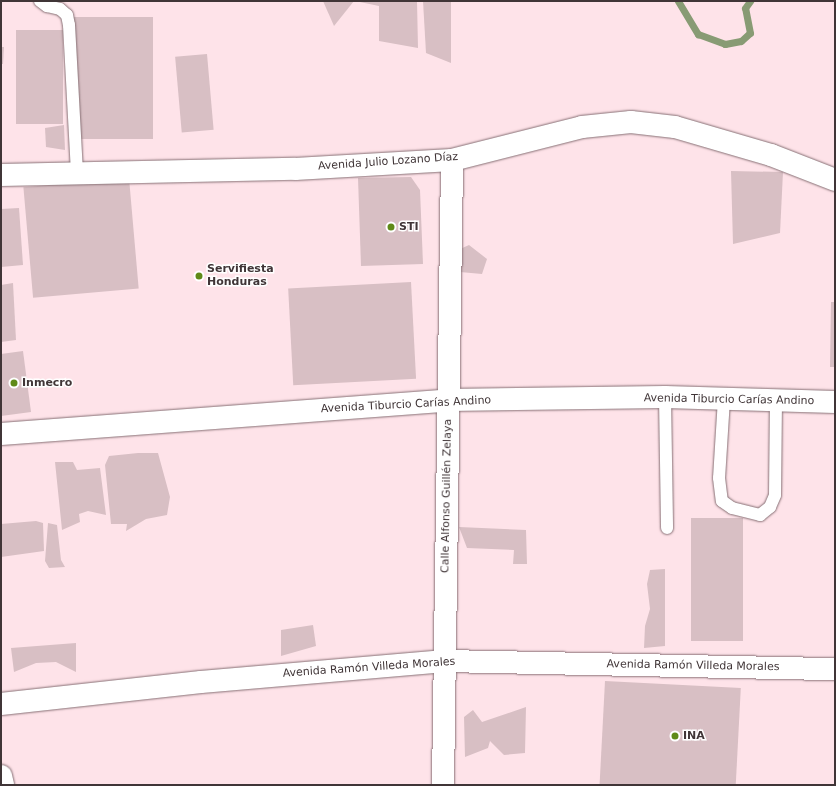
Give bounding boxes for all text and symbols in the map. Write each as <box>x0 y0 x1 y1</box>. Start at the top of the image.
street label: Avenida Julio Lozano Díaz <box>318 151 458 173</box>
place label: STI <box>399 220 419 234</box>
marker: STI <box>386 222 396 232</box>
place label: Servifiesta Honduras <box>207 263 274 289</box>
marker: Servifiesta Honduras <box>194 271 204 281</box>
place label: Inmecro <box>22 376 72 390</box>
marker: Inmecro <box>9 378 19 388</box>
street label: Avenida Tiburcio Carías Andino <box>644 392 814 408</box>
street label: Avenida Tiburcio Carías Andino <box>320 394 492 416</box>
street label: Calle Alfonso Guillén Zelaya <box>439 419 455 573</box>
street label: Avenida Ramón Villeda Morales <box>282 655 456 681</box>
street label: Avenida Ramón Villeda Morales <box>606 658 780 674</box>
place label: INA <box>683 729 705 743</box>
marker: INA <box>670 731 680 741</box>

